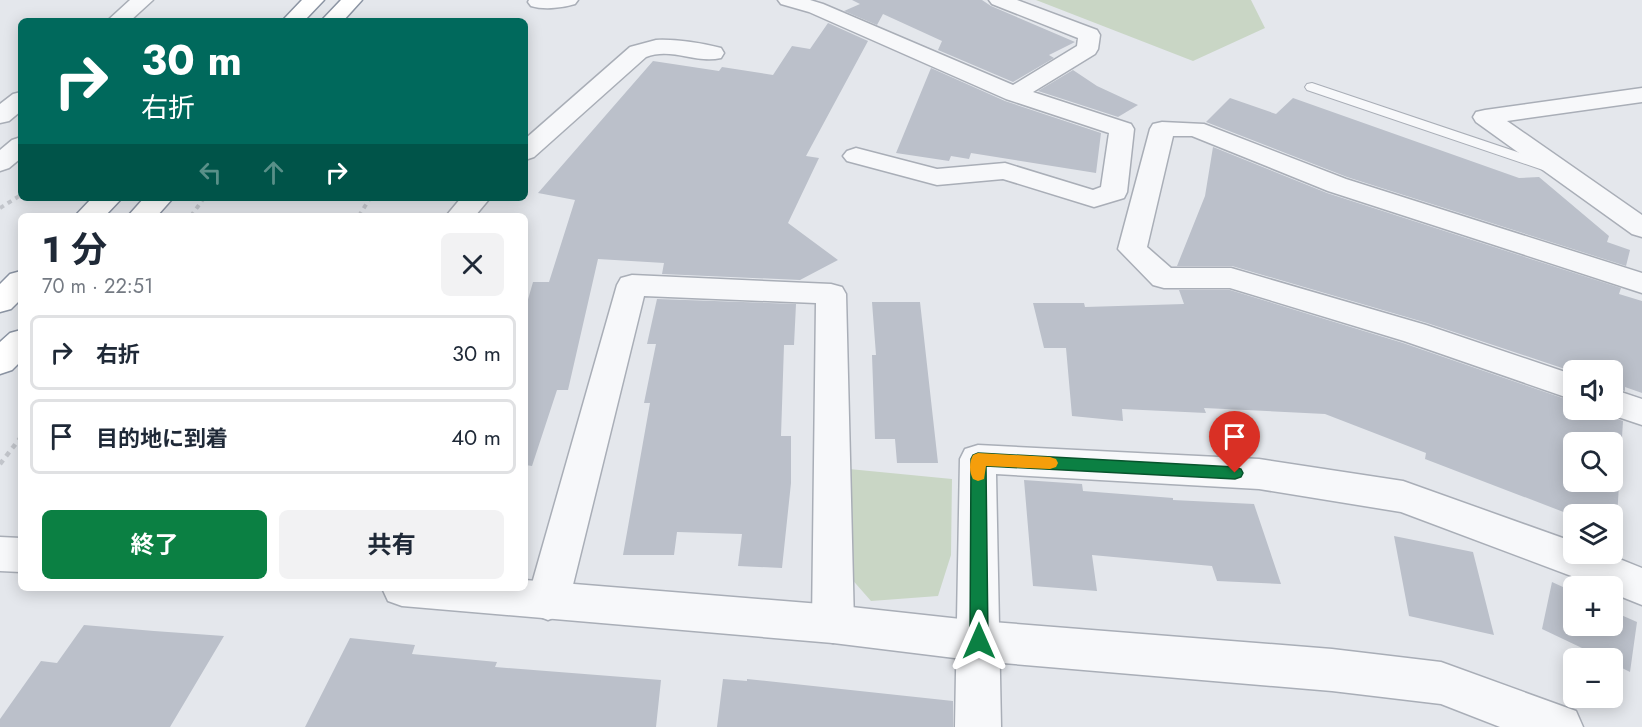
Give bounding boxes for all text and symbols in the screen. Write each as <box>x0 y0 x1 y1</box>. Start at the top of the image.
text: 30 m <box>141 30 242 91</box>
icon: right <box>42 42 120 120</box>
text: 右折 <box>141 88 195 127</box>
icon: left <box>194 156 227 189</box>
icon: ahead <box>257 156 290 189</box>
icon: right <box>320 156 353 189</box>
text: 1 分 <box>42 223 107 275</box>
button: close <box>441 233 504 296</box>
text: 70 m · 22:51 <box>42 272 153 301</box>
icon: right <box>45 336 78 369</box>
text: 30 m <box>452 337 501 369</box>
text: 右折 <box>96 338 140 370</box>
map controls <box>1563 360 1623 708</box>
button: sound <box>1563 360 1623 420</box>
pin <box>1209 411 1260 473</box>
icon: arrive <box>45 420 78 453</box>
icon: arrive <box>1218 420 1251 453</box>
text: 40 m <box>451 421 501 453</box>
text: 目的地に到着 <box>96 422 228 454</box>
button: search <box>1563 432 1623 492</box>
button: layers <box>1563 504 1623 564</box>
button: 終了 <box>42 510 267 579</box>
button: 共有 <box>279 510 504 579</box>
button: + <box>1563 576 1623 636</box>
position arrow <box>947 609 1011 673</box>
button: − <box>1563 648 1623 708</box>

